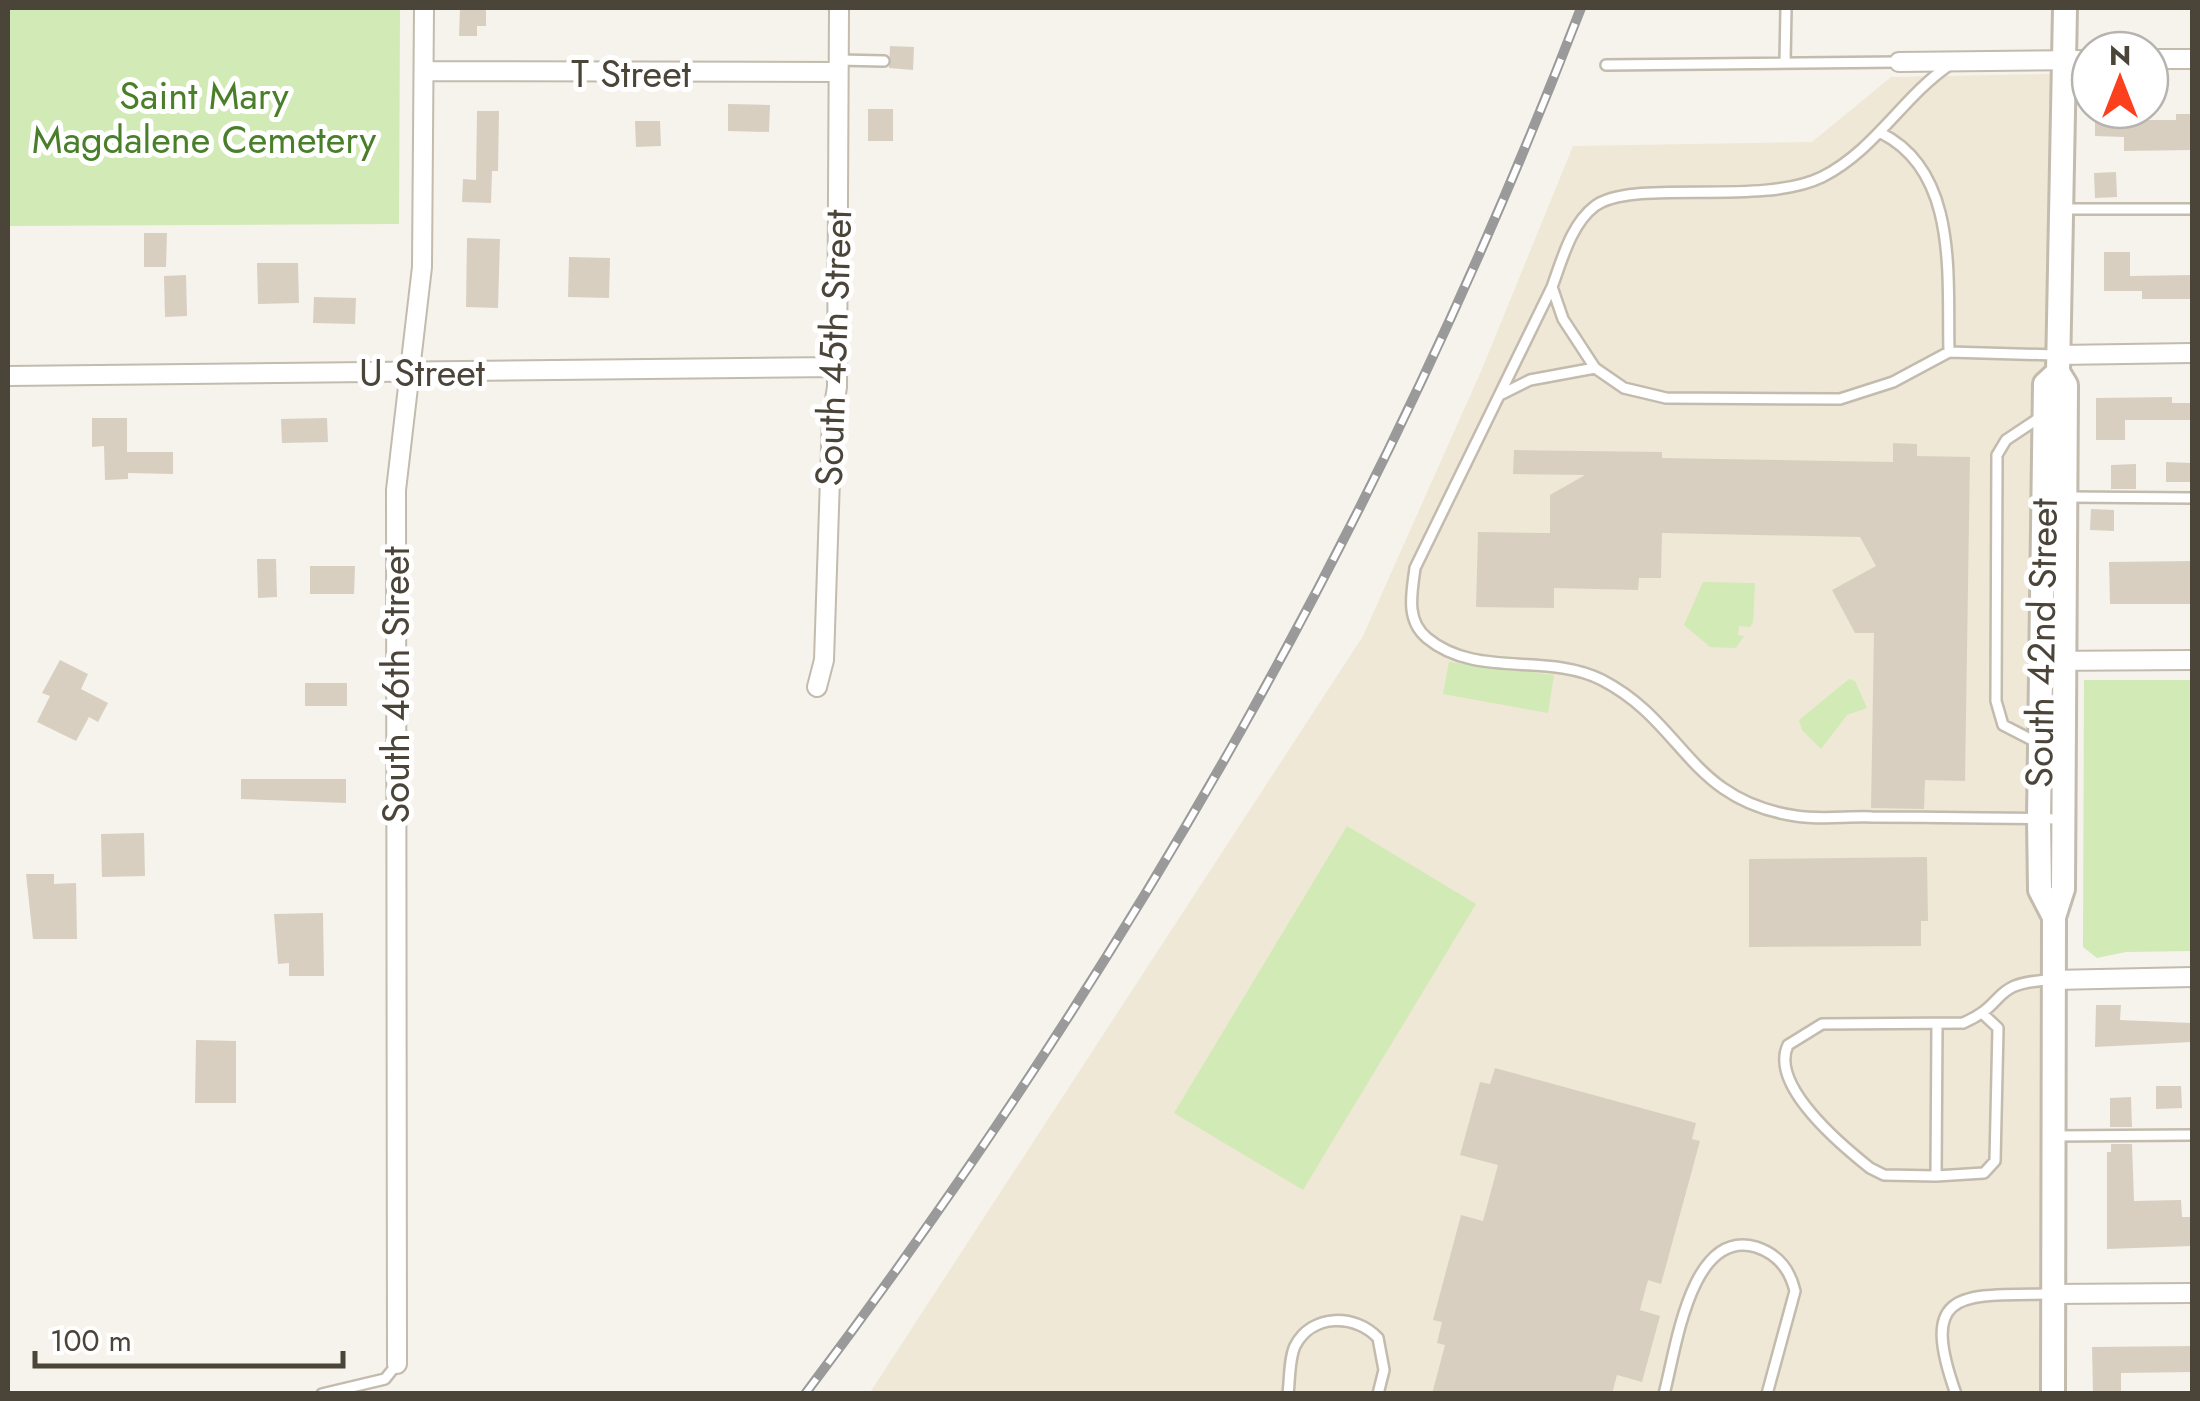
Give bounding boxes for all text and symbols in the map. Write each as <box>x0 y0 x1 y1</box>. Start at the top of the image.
north arrow <box>2070 30 2170 130</box>
text: N <box>2109 35 2131 76</box>
street label: T Street <box>571 46 691 101</box>
park label: Saint Mary Magdalene Cemetery <box>32 68 376 167</box>
street label: South 45th Street <box>801 209 865 487</box>
street label: U Street <box>359 345 485 400</box>
street label: South 42nd Street <box>2011 498 2071 788</box>
street label: South 46th Street <box>368 546 423 824</box>
scale bar <box>35 1306 342 1368</box>
text: 100 m <box>50 1319 132 1362</box>

